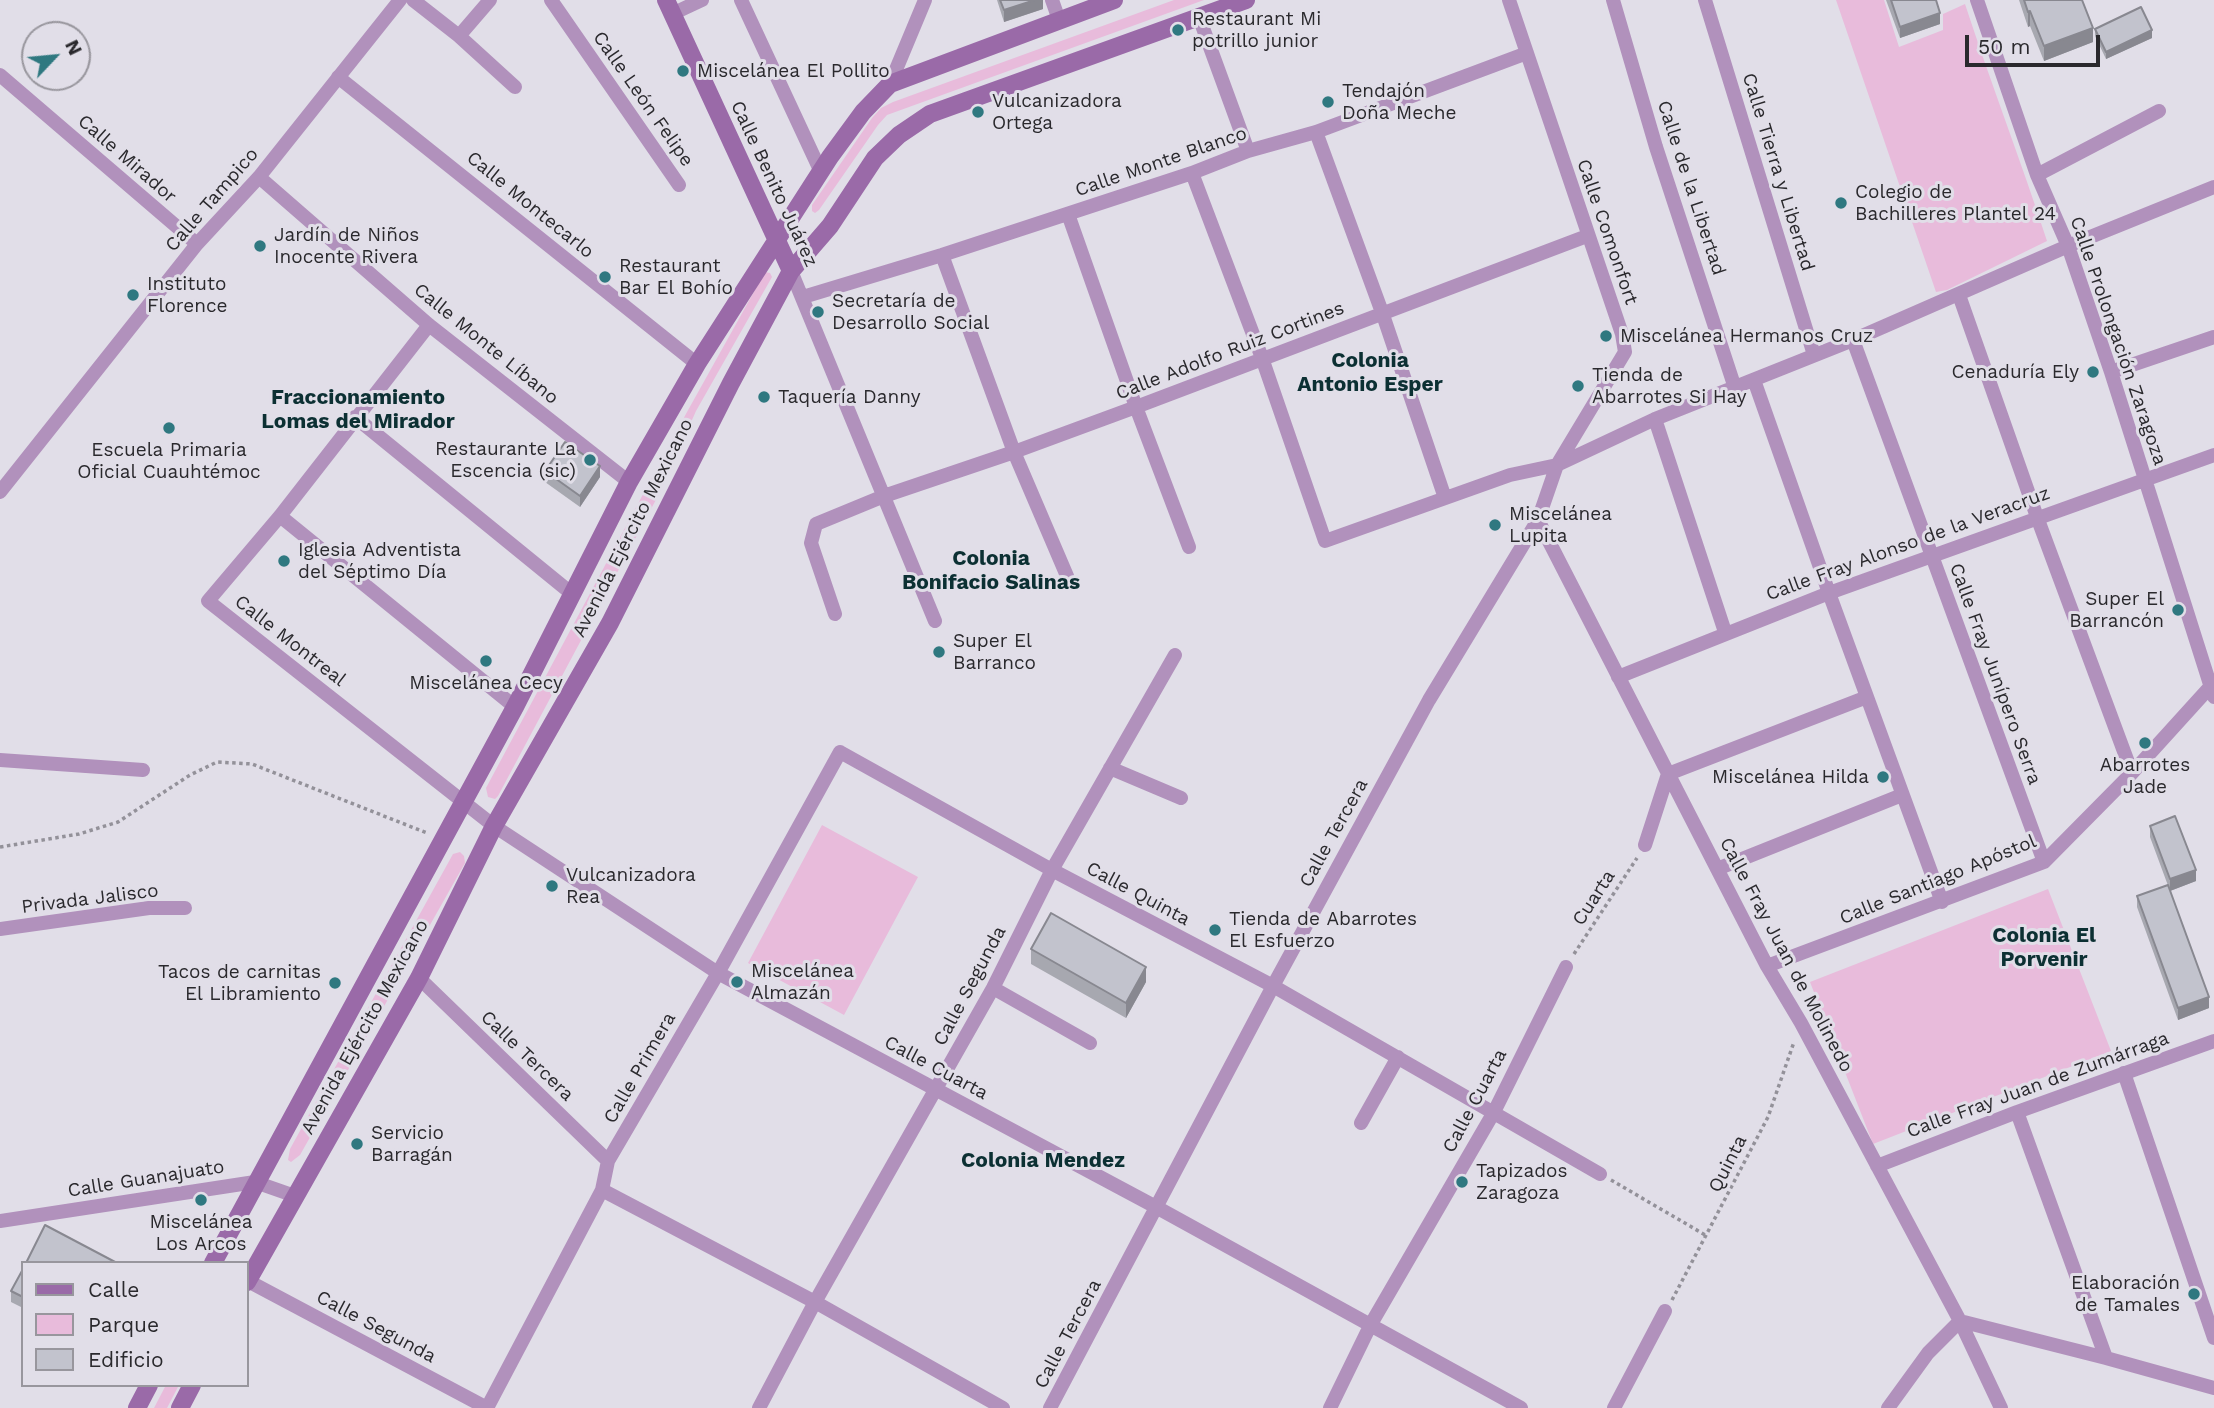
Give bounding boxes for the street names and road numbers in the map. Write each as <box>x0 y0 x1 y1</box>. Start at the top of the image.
street label: Calle León Felipe <box>588 27 698 171</box>
street label: Calle Tierra y Libertad <box>1737 70 1819 274</box>
street label: Calle Benito Juárez <box>726 97 822 271</box>
street label: Calle de la Libertad <box>1652 98 1730 278</box>
street label: Calle Mirador <box>73 110 181 208</box>
street label: Calle Monte Blanco <box>1072 122 1250 202</box>
street label: Calle Tampico <box>161 143 263 257</box>
street label: Calle Montecarlo <box>462 147 598 263</box>
street label: Calle Comonfort <box>1571 156 1643 308</box>
street label: Calle Prolongación Zaragoza <box>2065 214 2171 468</box>
street label: Calle Monte Líbano <box>409 279 563 409</box>
street label: Calle Adolfo Ruiz Cortines <box>1113 297 1347 405</box>
street label: Avenida Ejército Mexicano <box>568 415 698 641</box>
street label: Calle Fray Alonso de la Veracruz <box>1763 482 2053 606</box>
street label: Calle Fray Junípero Serra <box>1944 560 2046 788</box>
street label: Calle Montreal <box>230 590 350 692</box>
street label: Calle Tercera <box>1295 775 1373 891</box>
street label: Calle Santiago Apóstol <box>1836 830 2040 930</box>
street label: Calle Fray Juan de Molinedo <box>1714 834 1858 1076</box>
street label: Calle Quinta <box>1082 857 1194 931</box>
street label: Cuarta <box>1568 866 1620 930</box>
street label: Privada Jalisco <box>20 879 160 919</box>
street label: Avenida Ejército Mexicano <box>296 916 434 1138</box>
street label: Calle Segunda <box>929 922 1011 1050</box>
street label: Calle Tercera <box>476 1006 578 1106</box>
street label: Calle Primera <box>599 1008 681 1128</box>
street label: Calle Fray Juan de Zumárraga <box>1904 1027 2172 1143</box>
street label: Calle Cuarta <box>880 1031 992 1105</box>
street label: Calle Cuarta <box>1438 1045 1512 1157</box>
street label: Quinta <box>1704 1132 1752 1196</box>
street label: Calle Guanajuato <box>66 1155 226 1203</box>
street label: Calle Tercera <box>1030 1275 1106 1393</box>
street label: Calle Segunda <box>312 1286 440 1368</box>

